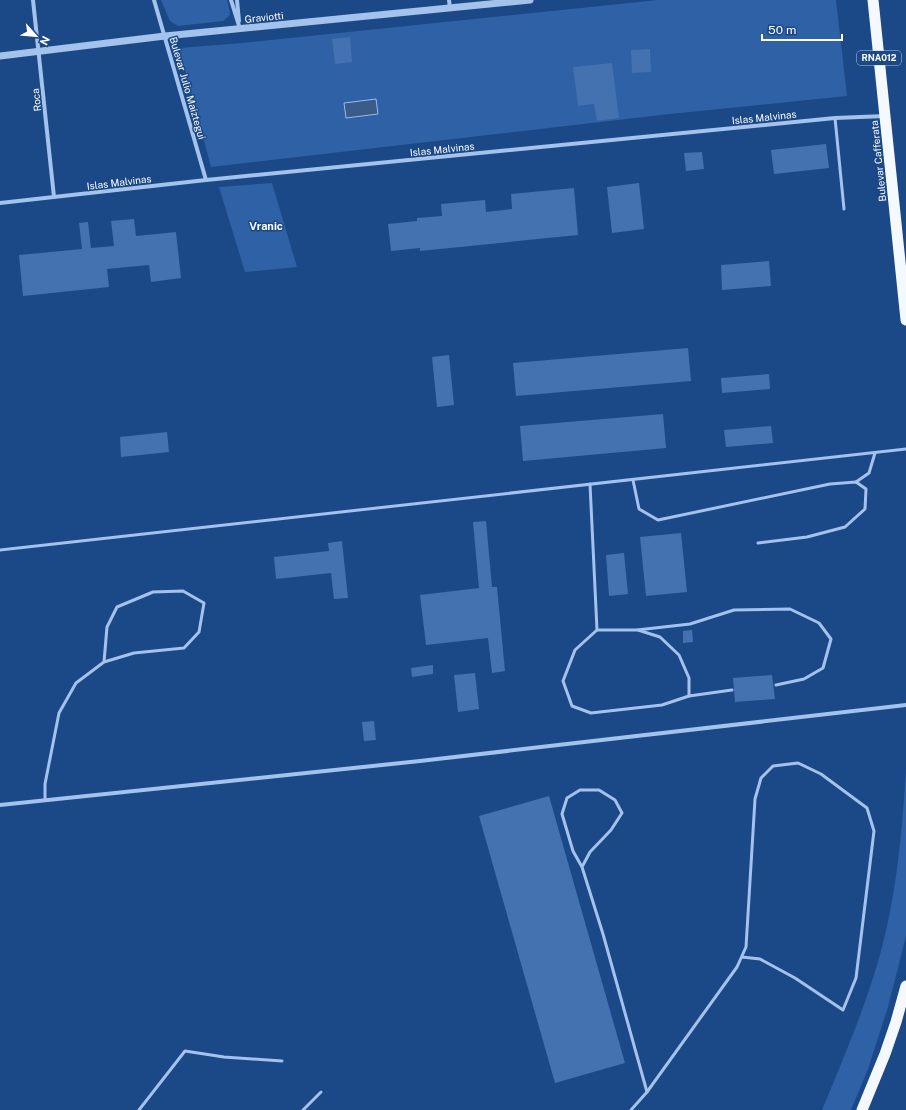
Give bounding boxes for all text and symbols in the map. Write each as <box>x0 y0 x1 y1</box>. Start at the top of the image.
street label: Graviotti <box>244 9 284 25</box>
north arrow <box>16 16 56 56</box>
scale bar <box>762 16 842 42</box>
text: 50 m <box>768 23 796 37</box>
text: N <box>38 34 52 47</box>
street label: Bulevar Julio Maiztegui <box>168 35 208 141</box>
road number: RNA012 <box>857 51 901 65</box>
street label: Roca <box>29 88 43 112</box>
street label: Islas Malvinas <box>731 108 797 126</box>
street label: Bulevar Cafferata <box>868 120 888 202</box>
street label: Islas Malvinas <box>409 140 475 158</box>
street label: Islas Malvinas <box>86 172 152 192</box>
district label: Vranic <box>249 220 283 232</box>

